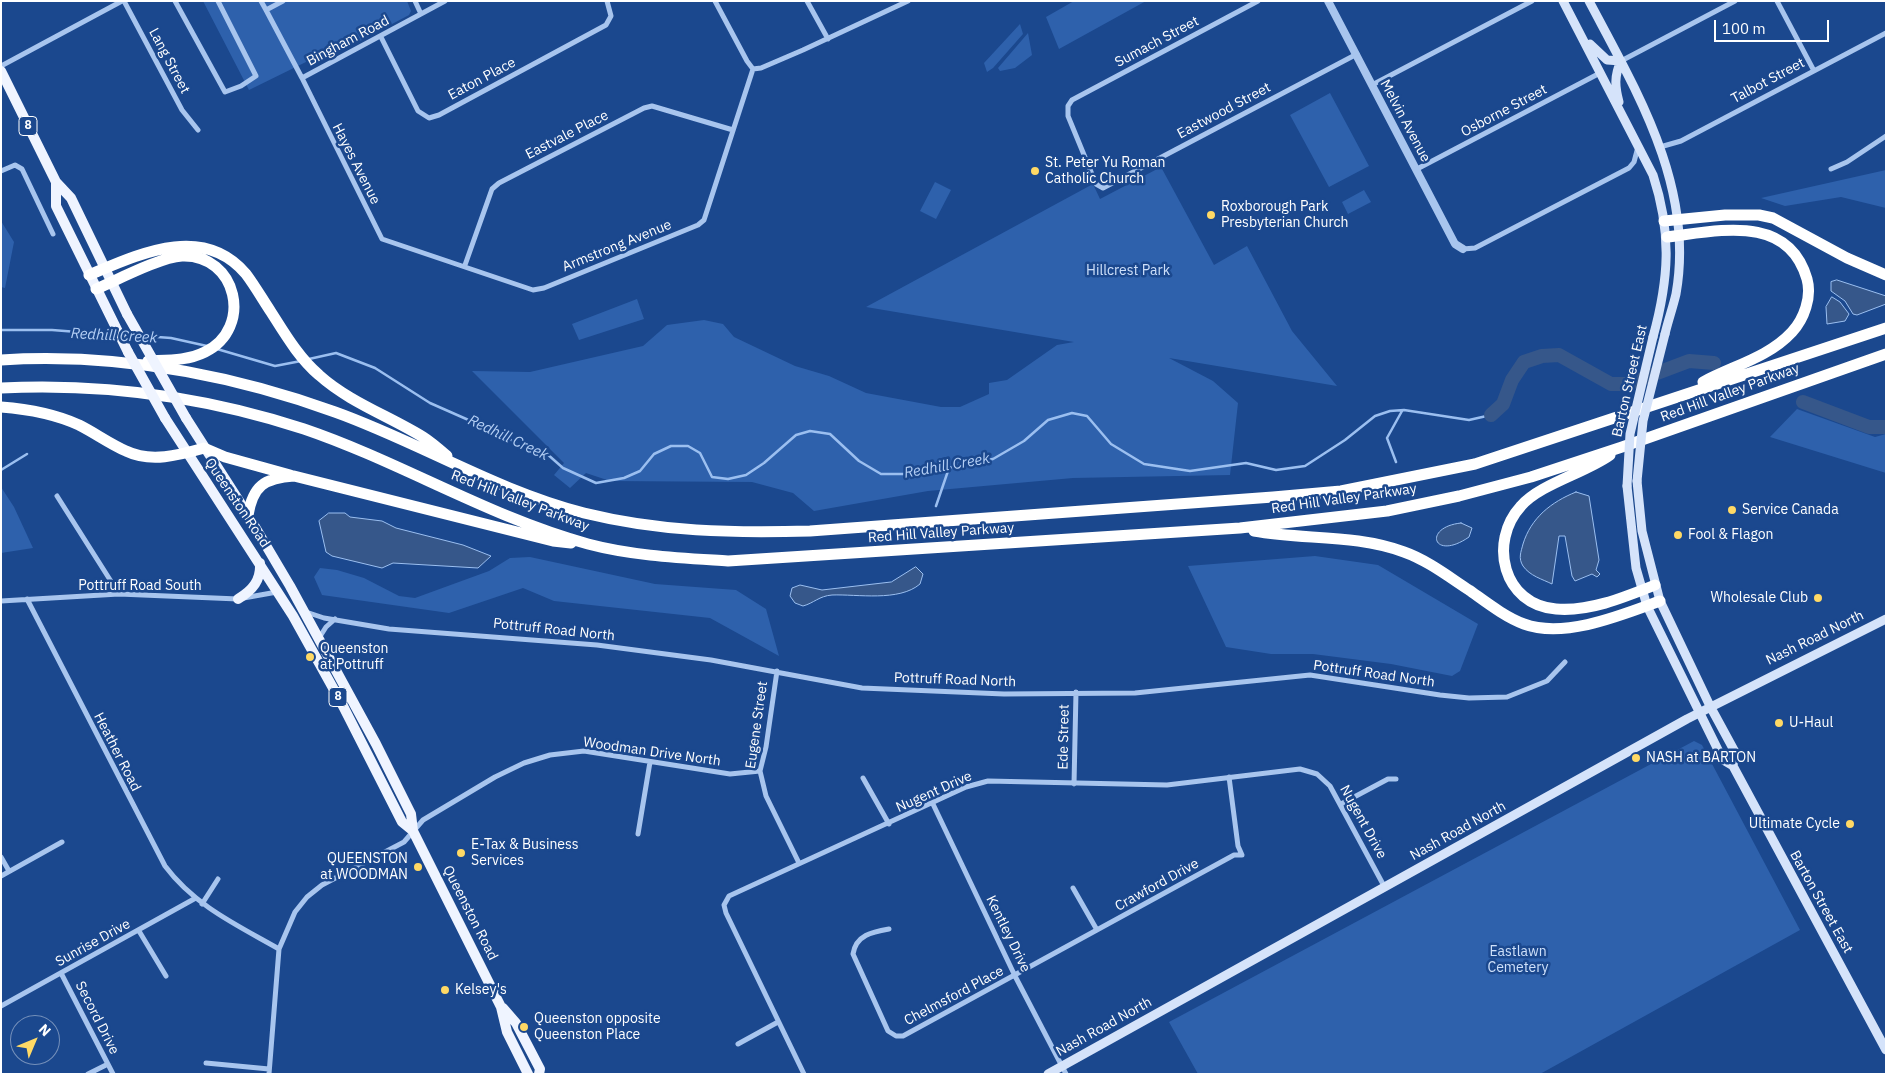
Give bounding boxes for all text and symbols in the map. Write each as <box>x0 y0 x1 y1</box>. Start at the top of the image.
scale bar <box>1717 10 1832 42</box>
street label: Bingham Road <box>304 12 392 70</box>
street label: Sumach Street <box>1112 13 1202 71</box>
text: 100 m <box>1722 19 1766 38</box>
street label: Lang Street <box>145 25 193 97</box>
street label: Eaton Place <box>445 54 519 104</box>
street label: Talbot Street <box>1728 55 1808 107</box>
street label: Melvin Avenue <box>1376 77 1434 165</box>
street label: Eastwood Street <box>1174 79 1274 143</box>
street label: Osborne Street <box>1458 81 1550 141</box>
street label: Eastvale Place <box>523 107 611 163</box>
road number: 8 <box>19 116 37 136</box>
street label: Hayes Avenue <box>328 121 384 207</box>
place label: St. Peter Yu Roman Catholic Church <box>1045 155 1165 188</box>
marker: St. Peter Yu Roman Catholic Church <box>1029 165 1041 177</box>
place label: Roxborough Park Presbyterian Church <box>1221 199 1349 232</box>
marker: Roxborough Park Presbyterian Church <box>1205 209 1217 221</box>
street label: Armstrong Avenue <box>560 216 674 276</box>
park label: Hillcrest Park <box>1086 263 1170 279</box>
street label: Barton Street East <box>1609 323 1651 439</box>
water label: Redhill Creek <box>70 325 158 347</box>
street label: Red Hill Valley Parkway <box>1658 360 1802 426</box>
water label: Redhill Creek <box>465 412 551 464</box>
water label: Redhill Creek <box>903 450 991 482</box>
street label: Queenston Road <box>201 455 273 551</box>
street label: Red Hill Valley Parkway <box>449 467 591 535</box>
street label: Red Hill Valley Parkway <box>1270 480 1418 518</box>
place label: Service Canada <box>1742 502 1839 518</box>
marker: Service Canada <box>1726 504 1738 516</box>
street label: Red Hill Valley Parkway <box>867 520 1015 546</box>
place label: Fool & Flagon <box>1688 527 1773 543</box>
marker: Fool & Flagon <box>1672 529 1684 541</box>
street label: Pottruff Road South <box>78 578 202 594</box>
place label: Wholesale Club <box>1711 590 1808 606</box>
marker: Wholesale Club <box>1812 592 1824 604</box>
street label: Nash Road North <box>1763 607 1867 669</box>
street label: Pottruff Road North <box>492 615 616 645</box>
place label: Queenston at Pottruff <box>320 641 389 674</box>
marker: Queenston at Pottruff <box>304 651 316 663</box>
street label: Pottruff Road North <box>1312 657 1436 691</box>
street label: Pottruff Road North <box>893 669 1017 691</box>
street label: Eugene Street <box>743 680 771 770</box>
road number: 8 <box>329 688 347 706</box>
street label: Ede Street <box>1055 704 1073 770</box>
street label: Heather Road <box>90 710 144 794</box>
place label: U-Haul <box>1789 715 1833 731</box>
marker: U-Haul <box>1773 717 1785 729</box>
street label: Woodman Drive North <box>582 734 722 770</box>
place label: NASH at BARTON <box>1646 750 1756 766</box>
marker: NASH at BARTON <box>1630 752 1642 764</box>
street label: Nugent Drive <box>893 768 975 816</box>
street label: Nugent Drive <box>1336 782 1390 862</box>
street label: Nash Road North <box>1407 798 1509 864</box>
place label: Ultimate Cycle <box>1749 816 1840 832</box>
marker: Ultimate Cycle <box>1844 818 1856 830</box>
place label: E-Tax & Business Services <box>471 837 579 870</box>
marker: E-Tax & Business Services <box>455 847 467 859</box>
street label: Barton Street East <box>1786 848 1856 956</box>
place label: QUEENSTON at WOODMAN <box>320 851 408 884</box>
street label: Crawford Drive <box>1112 855 1202 915</box>
marker: QUEENSTON at WOODMAN <box>412 861 424 873</box>
street label: Queenston Road <box>439 863 501 963</box>
street label: Kentley Drive <box>982 893 1034 975</box>
street label: Sunrise Drive <box>53 916 133 970</box>
park label: Eastlawn Cemetery <box>1487 944 1549 976</box>
street label: Chelmsford Place <box>901 963 1007 1029</box>
street label: Secord Drive <box>71 979 123 1057</box>
place label: Kelsey's <box>455 982 507 998</box>
marker: Kelsey's <box>439 984 451 996</box>
street label: Nash Road North <box>1053 994 1155 1060</box>
place label: Queenston opposite Queenston Place <box>534 1011 661 1044</box>
north arrow <box>10 1015 60 1065</box>
text: N <box>35 1020 55 1040</box>
marker: Queenston opposite Queenston Place <box>518 1021 530 1033</box>

